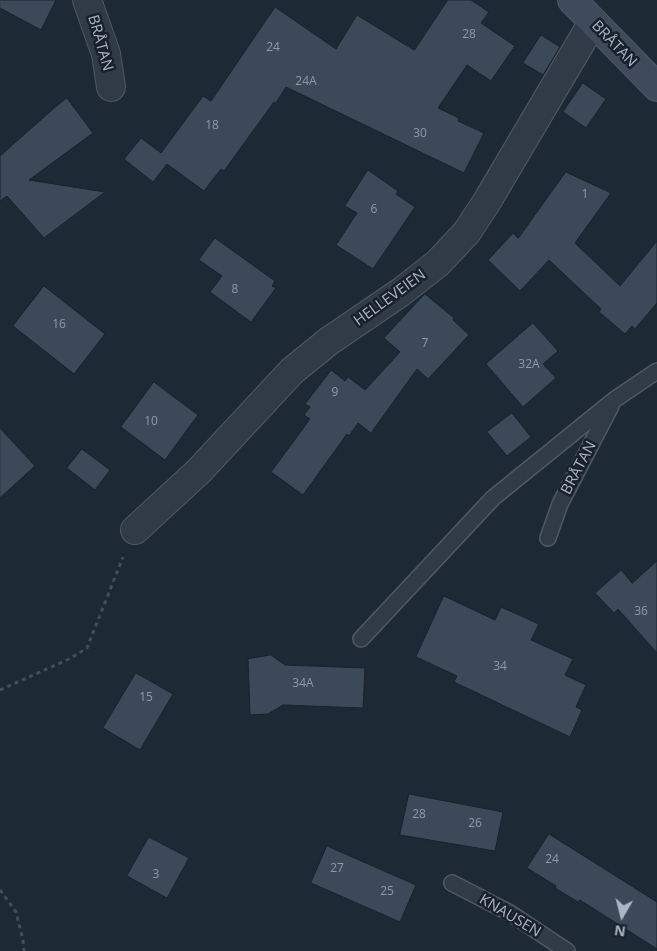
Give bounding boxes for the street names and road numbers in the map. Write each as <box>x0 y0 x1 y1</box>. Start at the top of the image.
street label: BRÅTAN <box>83 13 117 73</box>
street label: BRÅTAN <box>588 17 640 71</box>
street label: HELLEVEIEN <box>351 266 429 330</box>
street label: BRÅTAN <box>558 438 600 498</box>
street label: KNAUSEN <box>476 891 544 941</box>

